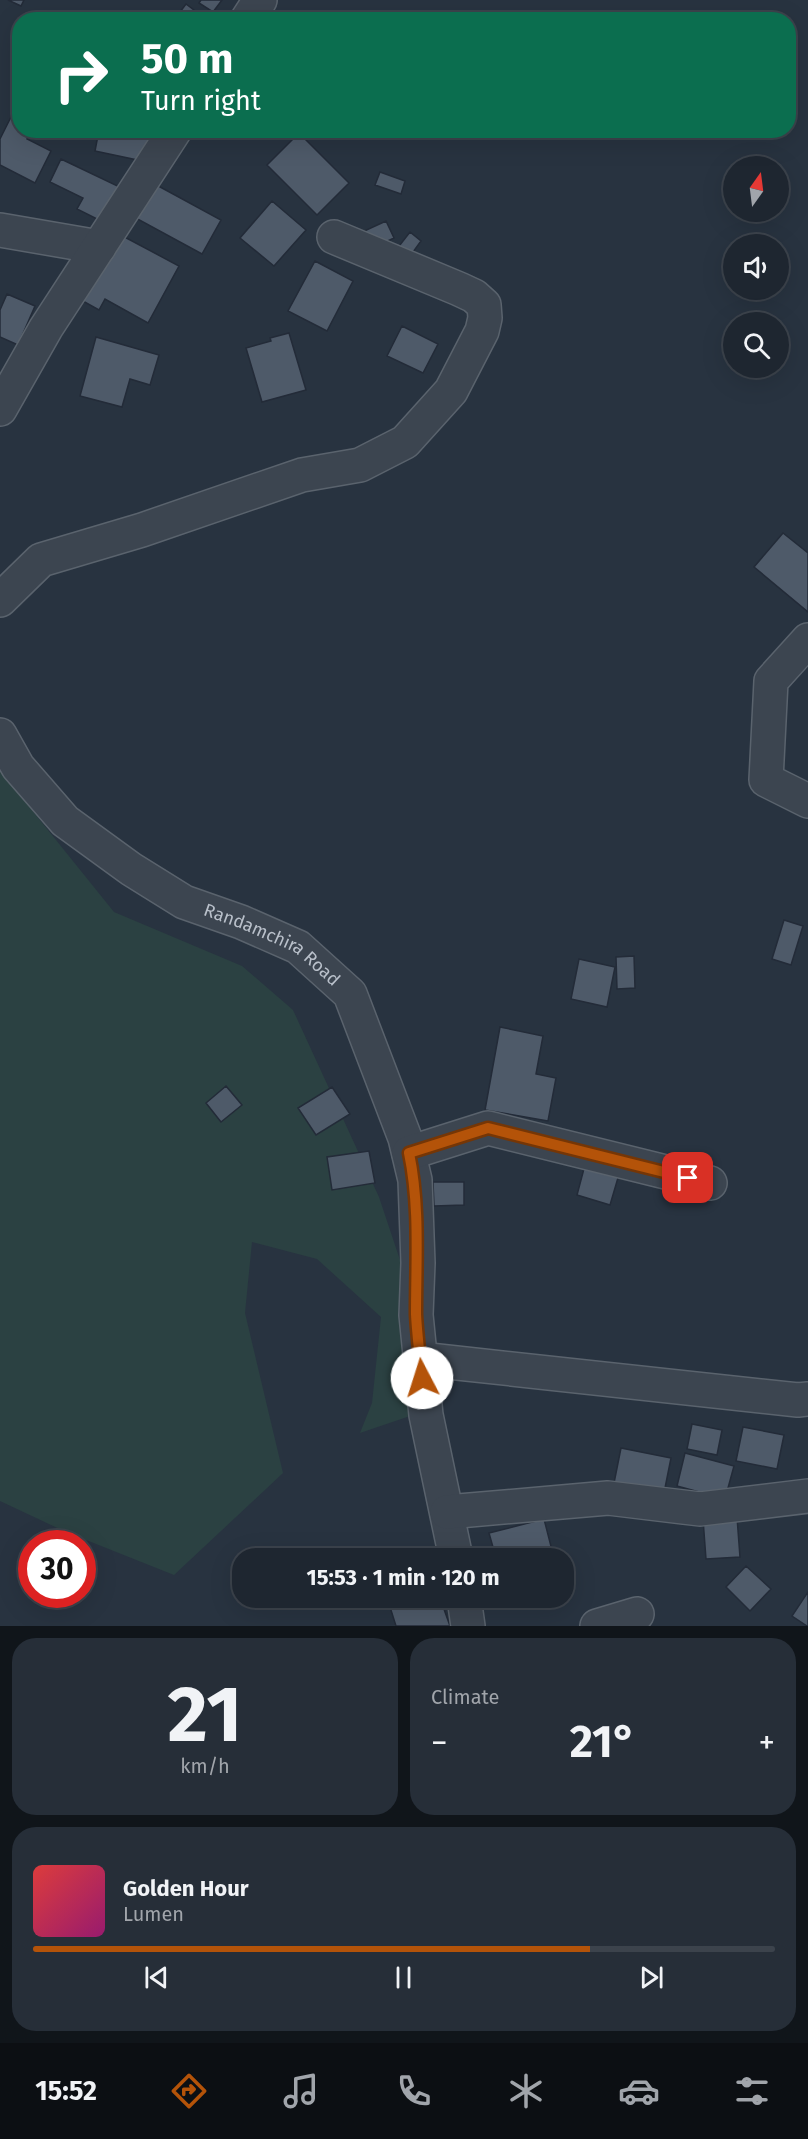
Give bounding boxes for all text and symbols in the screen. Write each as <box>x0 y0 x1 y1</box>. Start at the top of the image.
text: 50 m <box>141 34 234 84</box>
icon: right <box>42 36 120 114</box>
text: Turn right <box>141 85 261 117</box>
north arrow <box>723 156 789 222</box>
map controls <box>723 156 789 378</box>
button: sound <box>723 234 789 300</box>
button: search <box>723 312 789 378</box>
street label: Randamchira Road <box>201 899 345 991</box>
pin <box>662 1152 713 1203</box>
icon: arrive <box>671 1161 704 1194</box>
position arrow <box>390 1346 454 1410</box>
speed limit sign: 30 <box>18 1530 96 1608</box>
text: 15:53 · 1 min · 120 m <box>306 1564 500 1591</box>
text: 21 <box>168 1668 242 1762</box>
text: Climate <box>431 1685 499 1709</box>
text: 21° <box>570 1715 636 1769</box>
text: − <box>431 1723 448 1763</box>
text: + <box>759 1723 775 1763</box>
text: km/h <box>180 1754 230 1778</box>
text: Golden Hour <box>123 1875 249 1902</box>
text: Lumen <box>123 1902 184 1926</box>
icon: previous <box>140 1961 173 1994</box>
icon: pause <box>387 1961 420 1994</box>
icon: next <box>635 1961 668 1994</box>
icon: directions <box>168 2070 210 2112</box>
icon: music <box>280 2070 322 2112</box>
icon: phone <box>393 2070 435 2112</box>
icon: climate <box>505 2070 547 2112</box>
icon: car <box>618 2070 660 2112</box>
icon: filters <box>731 2070 773 2112</box>
text: 15:52 <box>35 2075 97 2107</box>

